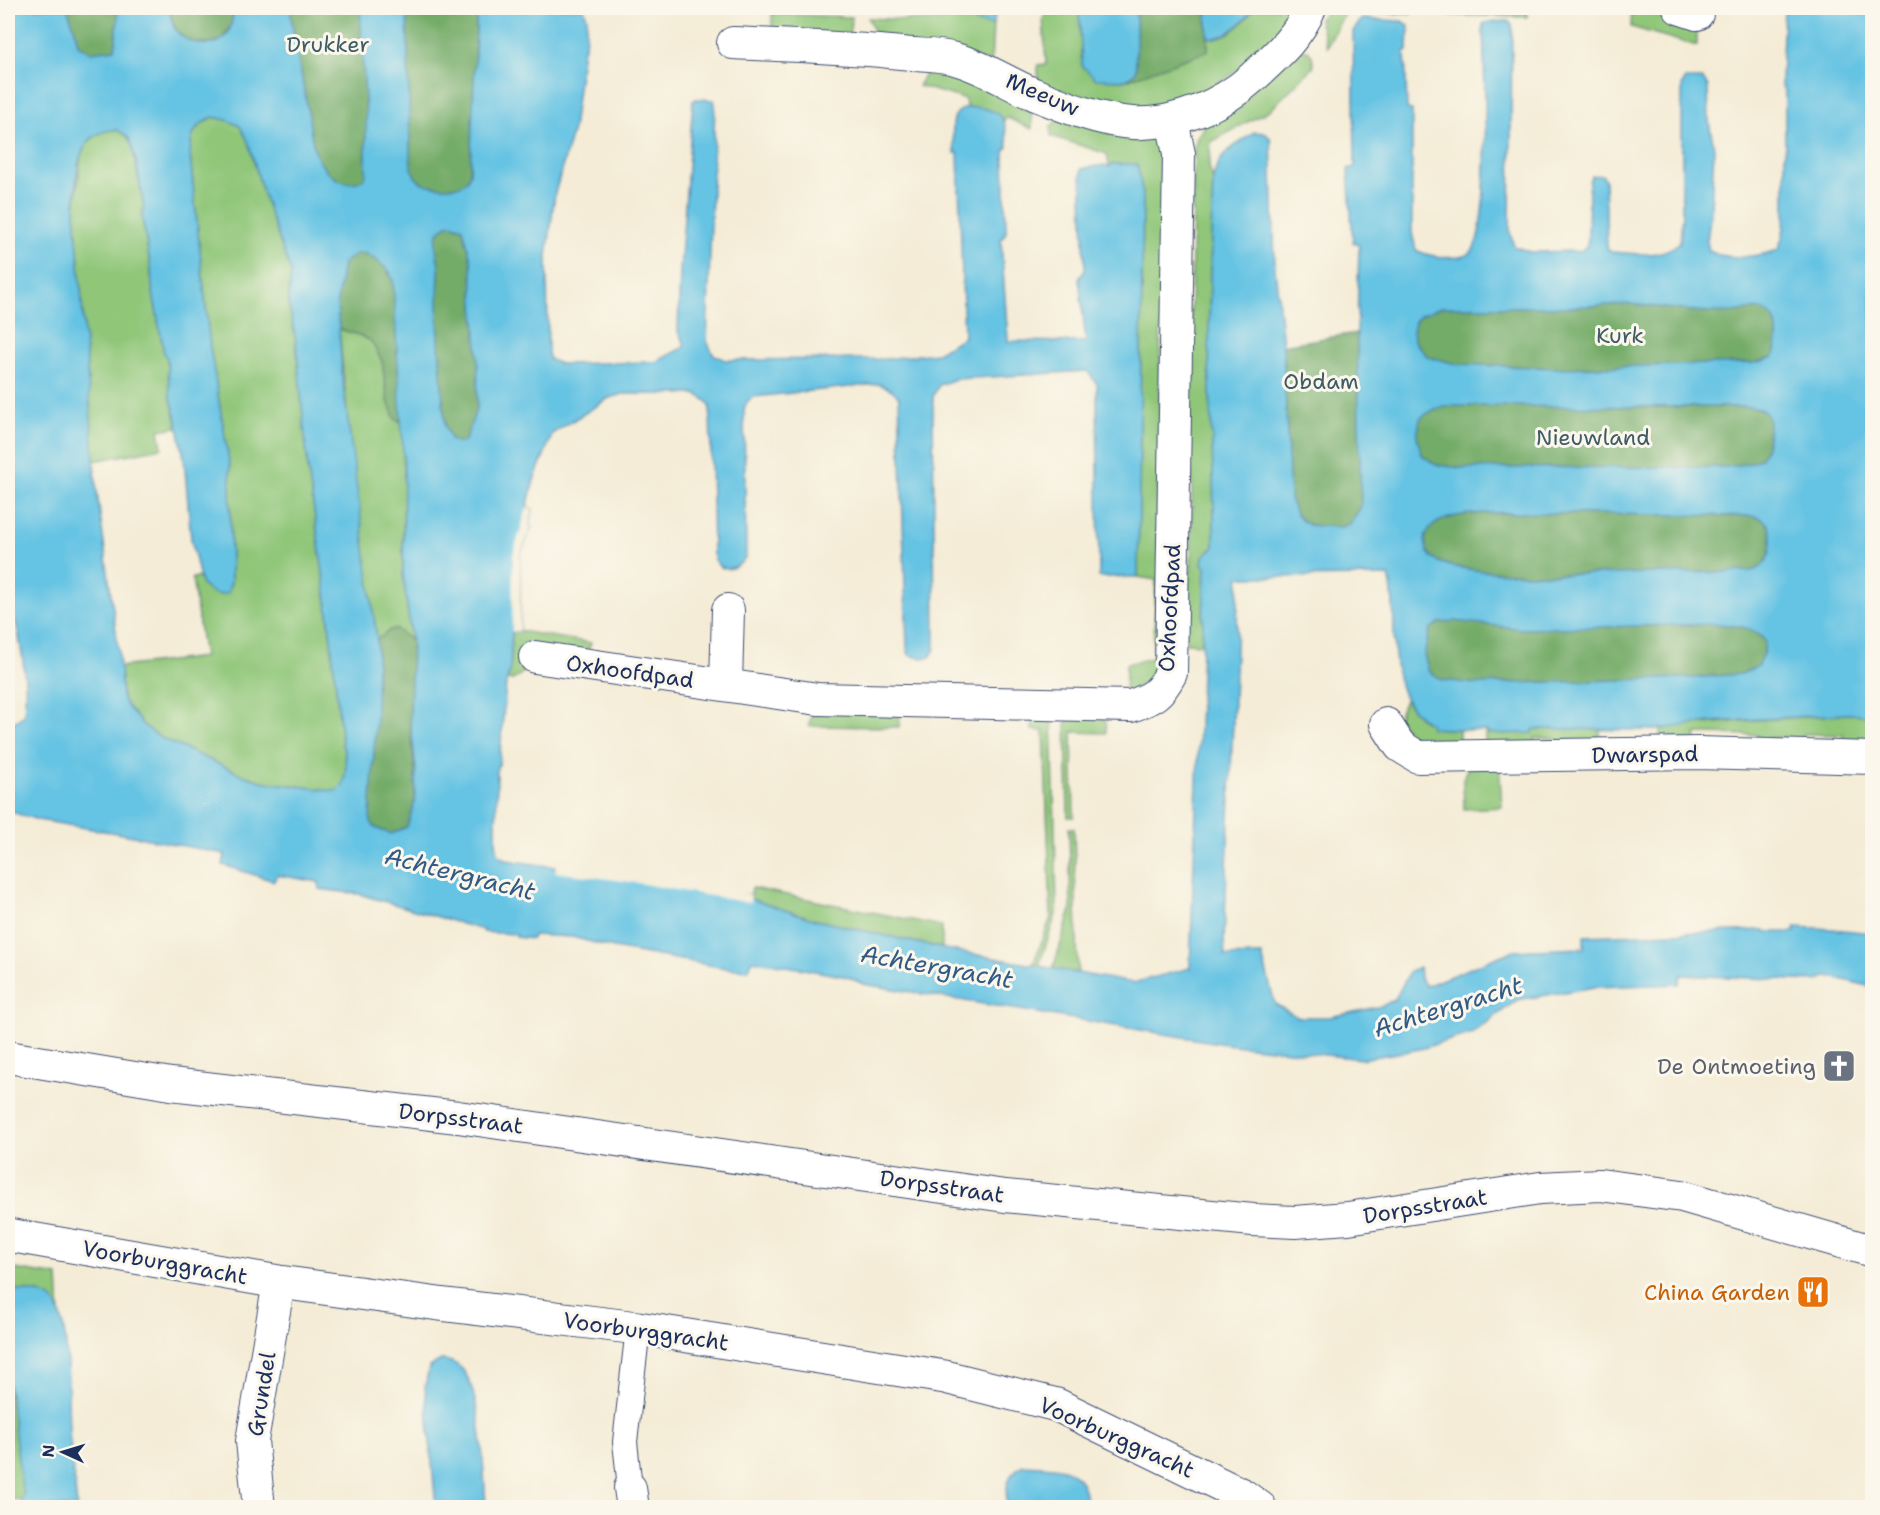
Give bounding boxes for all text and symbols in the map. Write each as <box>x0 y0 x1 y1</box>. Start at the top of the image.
park label: Drukker <box>286 30 370 59</box>
street label: Meeuw <box>1002 66 1084 123</box>
park label: Kurk <box>1596 321 1644 350</box>
park label: Obdam <box>1283 367 1359 396</box>
park label: Nieuwland <box>1536 423 1650 452</box>
street label: Oxhoofdpad <box>1152 543 1187 673</box>
street label: Oxhoofdpad <box>564 648 696 695</box>
street label: Dwarspad <box>1591 739 1699 770</box>
water label: Achtergracht <box>381 840 539 908</box>
water label: Achtergracht <box>858 938 1016 996</box>
water label: Achtergracht <box>1370 969 1527 1045</box>
church icon: De Ontmoeting <box>1821 1048 1857 1084</box>
place label: De Ontmoeting <box>1657 1052 1816 1081</box>
street label: Dorpsstraat <box>397 1096 525 1141</box>
street label: Dorpsstraat <box>878 1163 1006 1210</box>
street label: Dorpsstraat <box>1361 1182 1489 1231</box>
street label: Voorburggracht <box>80 1234 250 1291</box>
restaurant icon: China Garden <box>1795 1274 1831 1310</box>
place label: China Garden <box>1644 1278 1790 1307</box>
street label: Voorburggracht <box>561 1306 731 1357</box>
street label: Grundel <box>241 1349 283 1438</box>
street label: Voorburggracht <box>1035 1390 1199 1485</box>
north arrow <box>33 1422 93 1482</box>
text: N <box>38 1444 59 1458</box>

